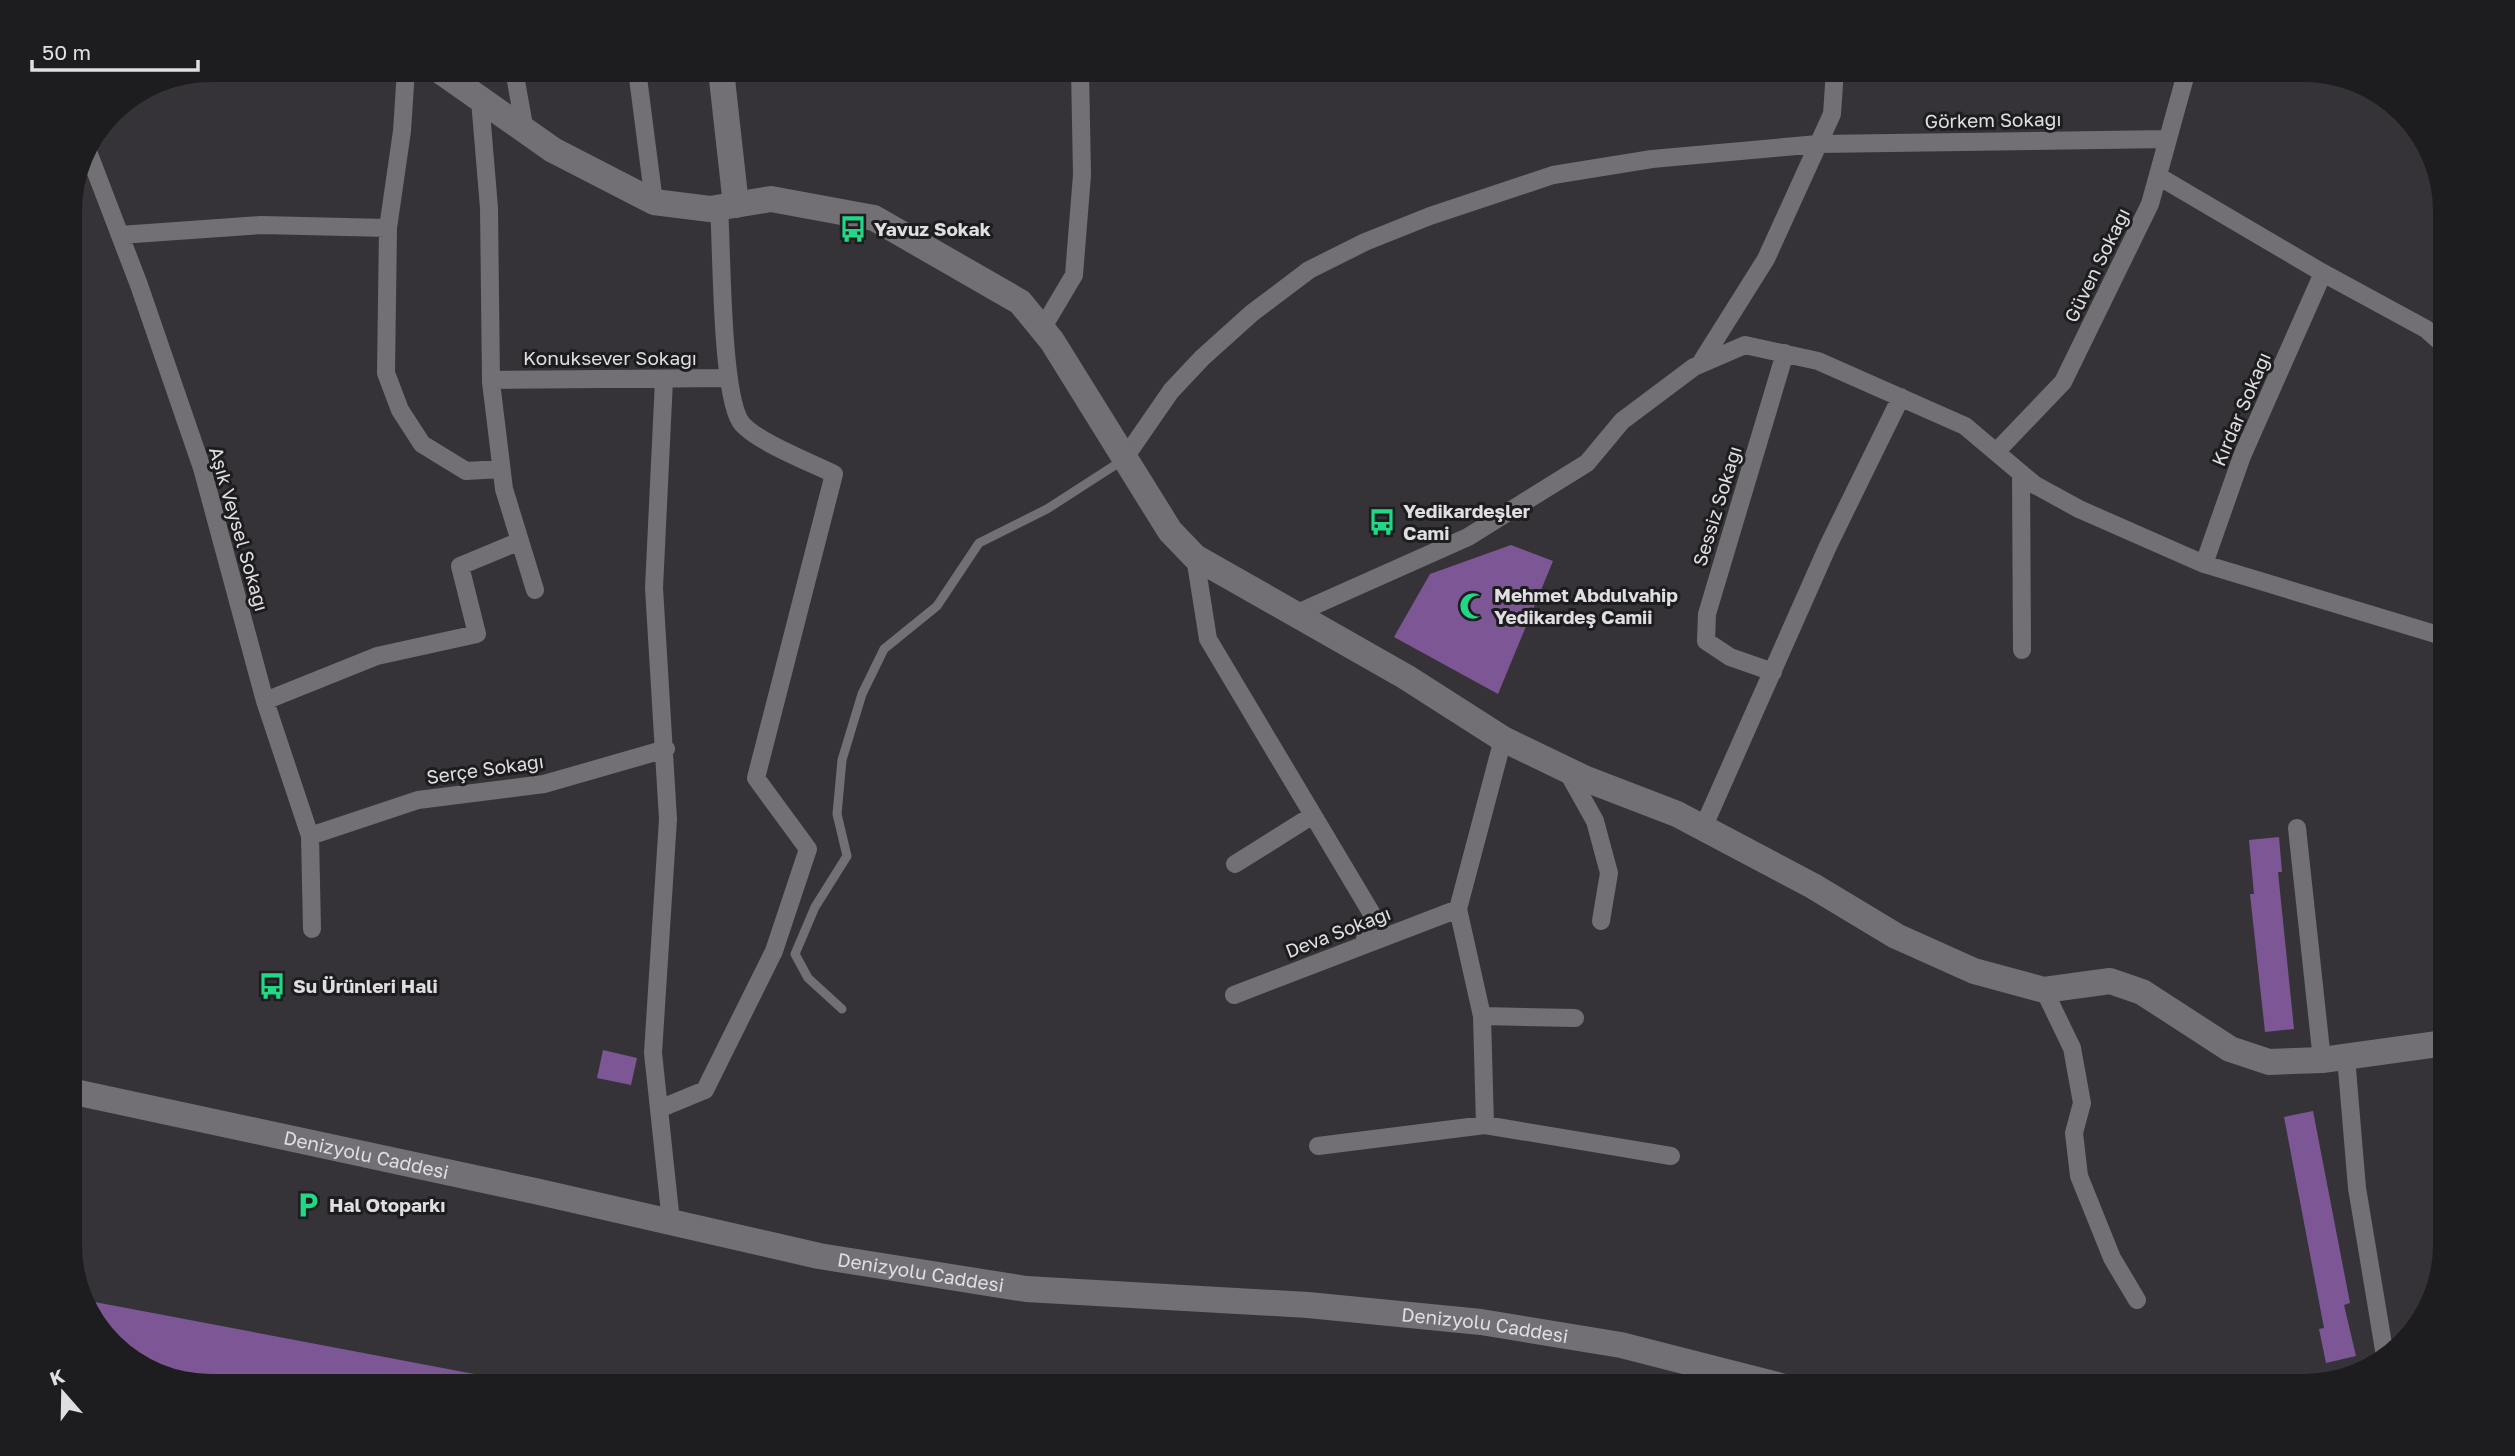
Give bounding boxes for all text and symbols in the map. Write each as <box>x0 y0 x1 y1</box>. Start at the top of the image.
scale bar <box>32 28 198 72</box>
text: 50 m <box>42 39 91 65</box>
street label: Görkem Sokağı <box>1924 107 2062 132</box>
street label: Güven Sokağı <box>2059 204 2134 326</box>
bus stop icon: Yavuz Sokak <box>838 214 868 244</box>
place label: Yavuz Sokak <box>874 217 991 240</box>
street label: Konuksever Sokağı <box>523 346 697 369</box>
street label: Kırdar Sokağı <box>2206 348 2275 469</box>
street label: Sessiz Sokağı <box>1687 443 1746 569</box>
street label: Aşık Veysel Sokağı <box>205 444 274 614</box>
place label: Yedikardeşler Cami <box>1403 499 1531 544</box>
bus stop icon: Yedikardeşler Cami <box>1367 507 1397 537</box>
place label: Mehmet Abdulvahip Yedikardeş Camii <box>1494 583 1678 628</box>
mosque icon: Mehmet Abdulvahip Yedikardeş Camii <box>1458 591 1488 621</box>
street label: Serçe Sokağı <box>425 749 545 788</box>
street label: Deva Sokağı <box>1282 901 1394 962</box>
bus stop icon: Su Ürünleri Hali <box>257 971 287 1001</box>
place label: Su Ürünleri Hali <box>293 974 438 997</box>
street label: Denizyolu Caddesi <box>282 1125 451 1183</box>
parking icon: Hal Otoparkı <box>293 1190 323 1220</box>
place label: Hal Otoparkı <box>329 1193 446 1216</box>
street label: Denizyolu Caddesi <box>836 1247 1006 1296</box>
street label: Denizyolu Caddesi <box>1400 1302 1570 1347</box>
north arrow <box>28 1358 98 1428</box>
text: K <box>47 1363 68 1390</box>

